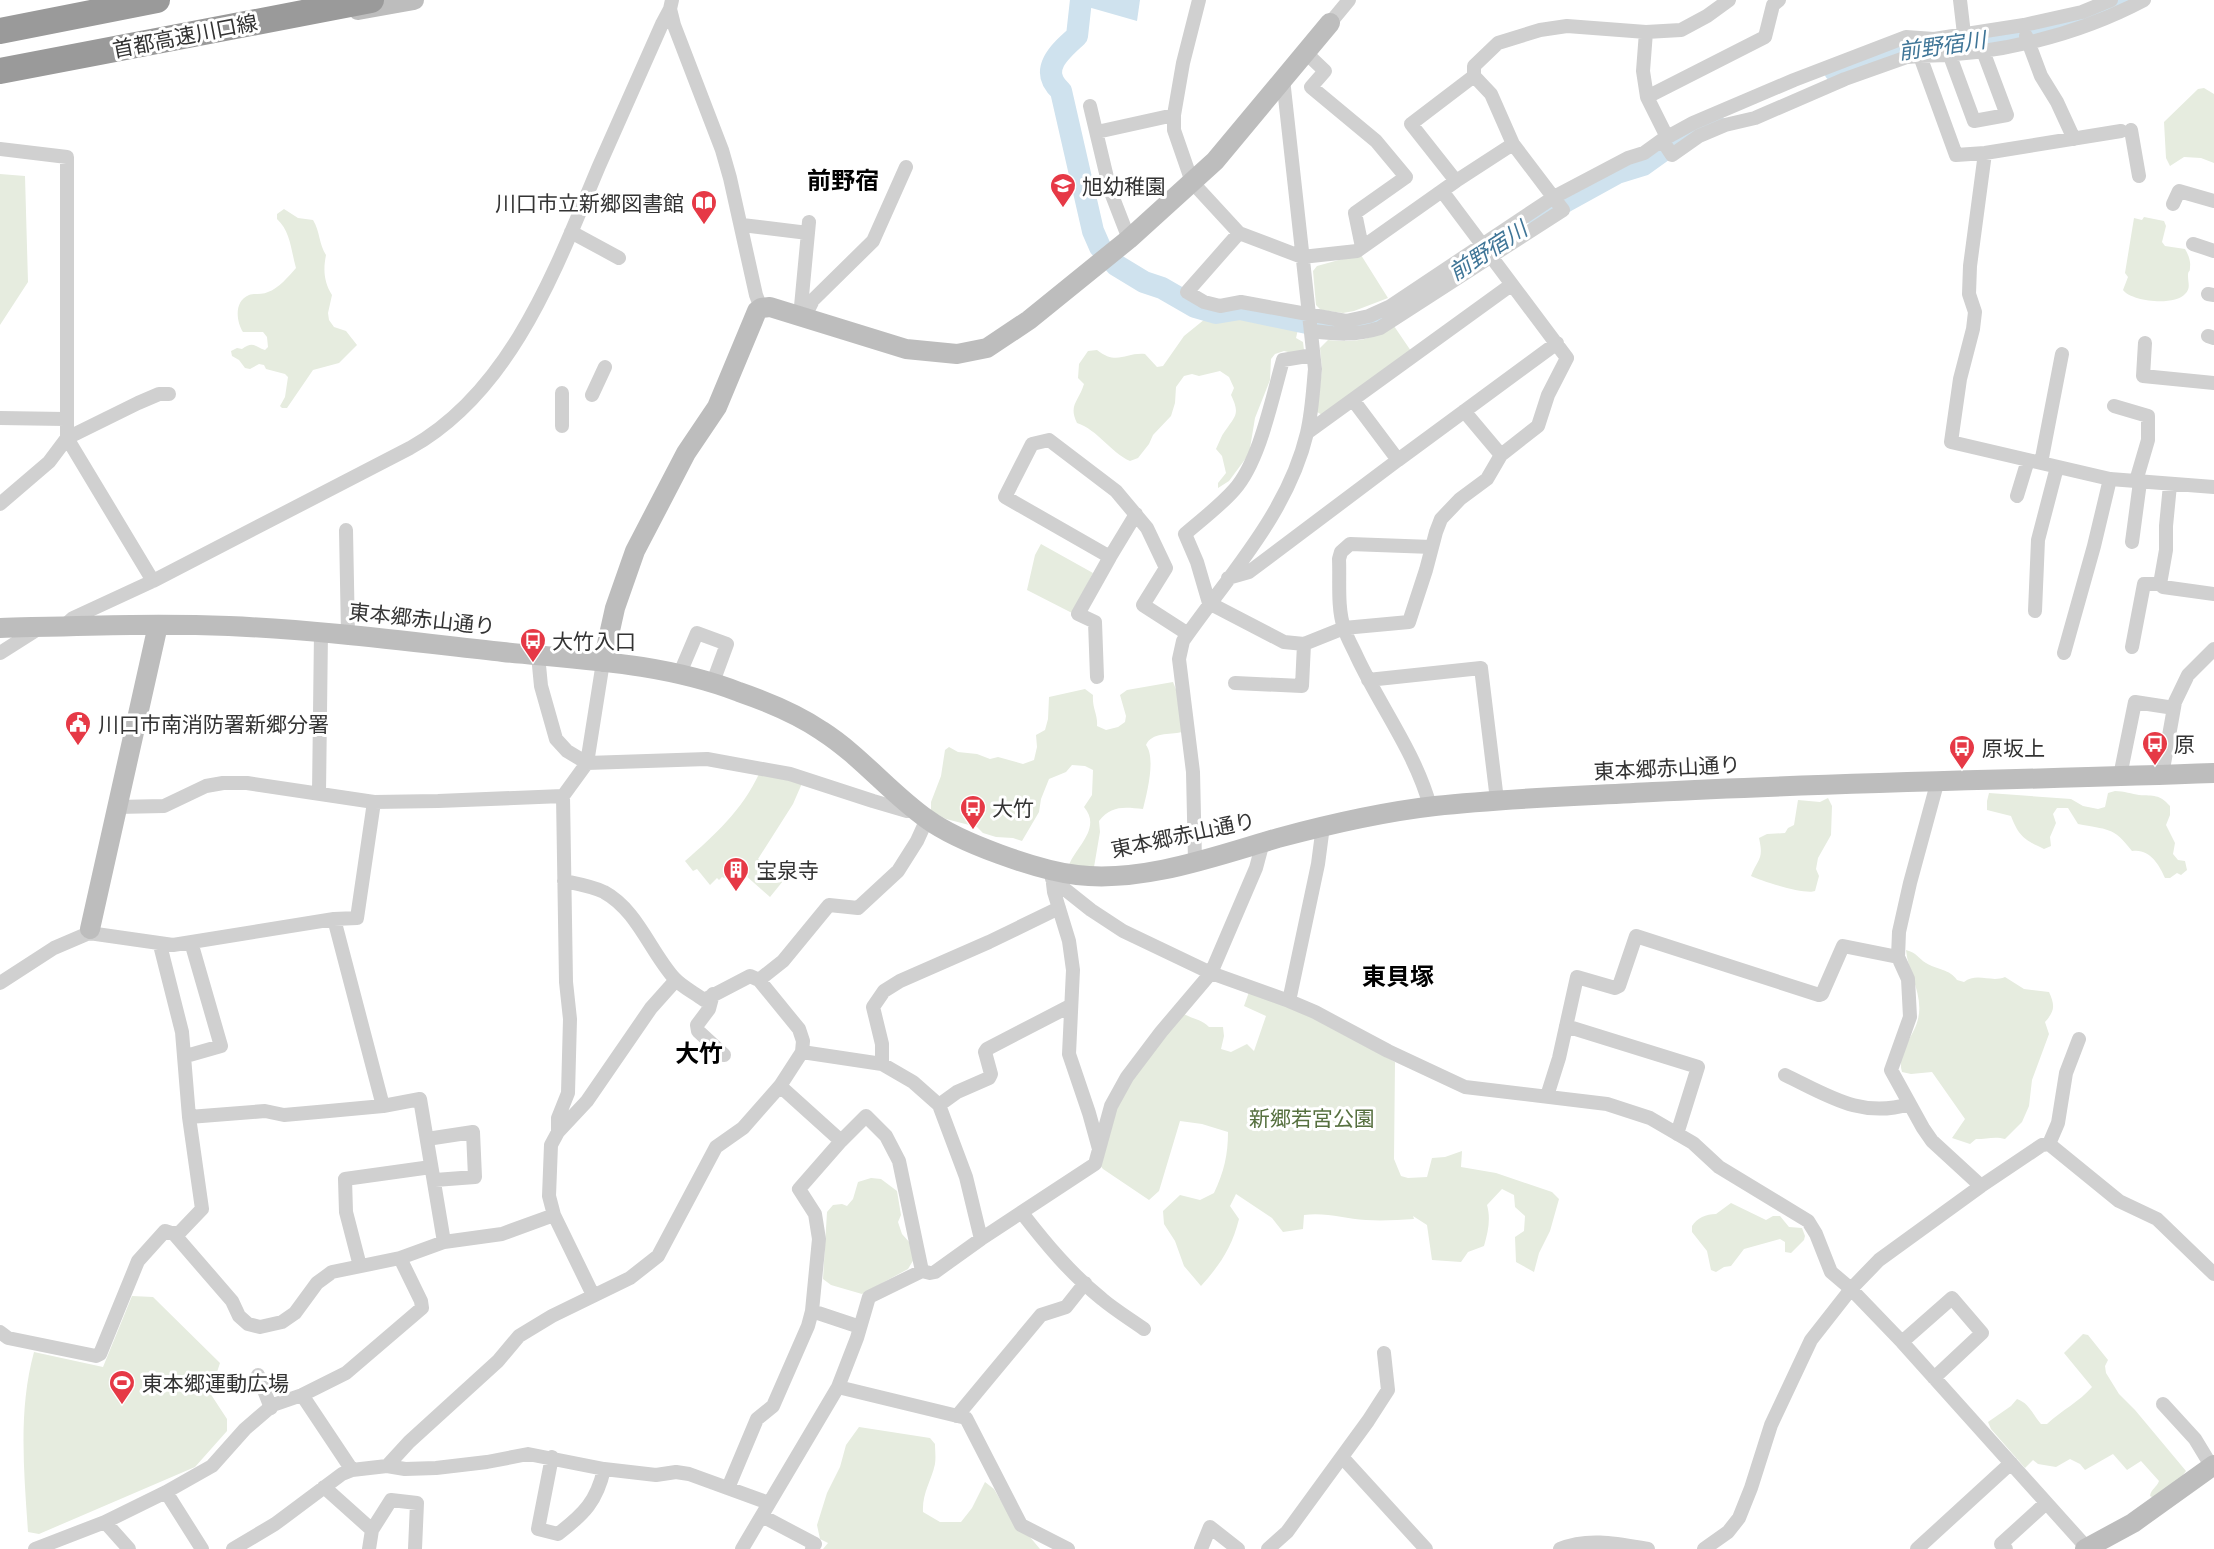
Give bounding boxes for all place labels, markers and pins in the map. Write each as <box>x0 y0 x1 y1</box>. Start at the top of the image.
school or university icon: 旭幼稚園 <box>1048 171 1078 209</box>
place label: 旭幼稚園 <box>1082 174 1166 199</box>
library icon: 川口市立新郷図書館 <box>689 188 719 226</box>
place label: 川口市立新郷図書館 <box>495 191 684 216</box>
bus stop icon: 大竹入口 <box>518 626 548 664</box>
place label: 大竹入口 <box>552 629 636 654</box>
public building icon: 川口市南消防署新郷分署 <box>63 709 93 747</box>
place label: 川口市南消防署新郷分署 <box>98 712 329 737</box>
bus stop icon: 原 <box>2140 729 2170 767</box>
place label: 原 <box>2174 732 2195 757</box>
bus stop icon: 原坂上 <box>1947 733 1977 771</box>
place label: 原坂上 <box>1982 736 2045 761</box>
bus stop icon: 大竹 <box>958 793 988 831</box>
place label: 大竹 <box>992 796 1034 821</box>
building icon: 宝泉寺 <box>721 855 751 893</box>
place label: 宝泉寺 <box>756 858 819 883</box>
sports icon: 東本郷運動広場 <box>107 1368 137 1406</box>
place label: 東本郷運動広場 <box>142 1371 289 1396</box>

